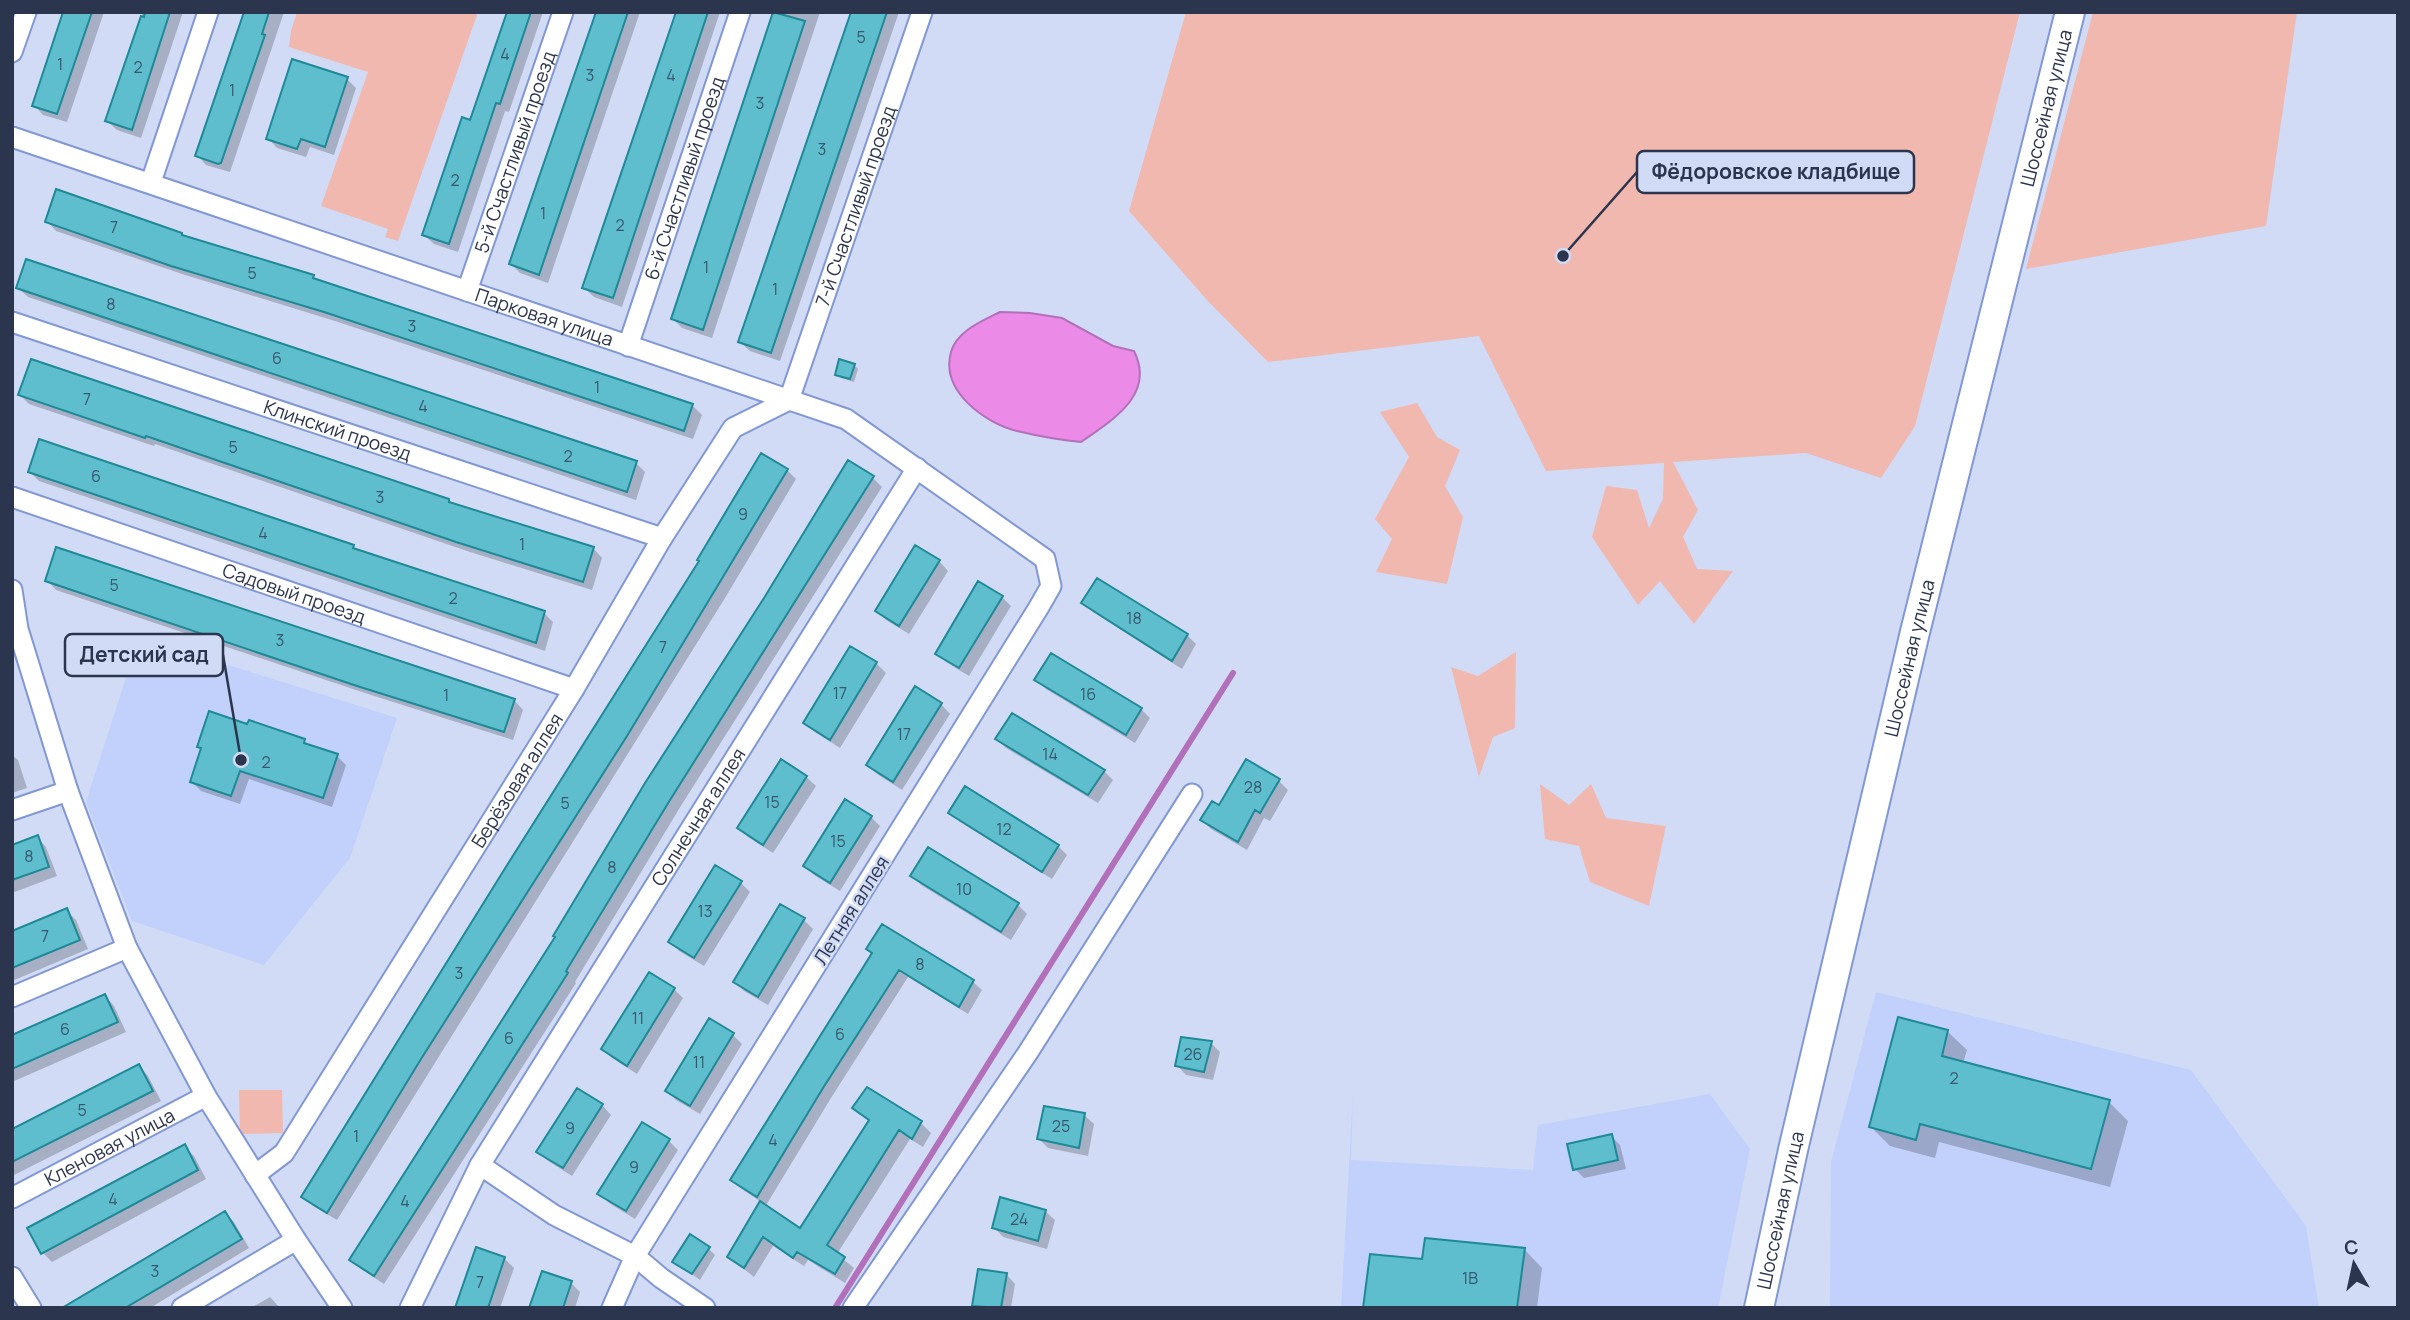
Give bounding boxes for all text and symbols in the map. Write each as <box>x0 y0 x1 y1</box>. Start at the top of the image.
house number: 5 <box>856 26 866 48</box>
street label: Шоссейная улица <box>2014 27 2078 189</box>
house number: 4 <box>500 43 510 65</box>
street label: 5-й Счастливый проезд <box>468 47 562 257</box>
house number: 1 <box>57 53 63 75</box>
house number: 2 <box>133 56 143 78</box>
house number: 3 <box>586 64 594 86</box>
house number: 4 <box>666 64 676 86</box>
street label: 6-й Счастливый проезд <box>638 73 730 283</box>
house number: 1 <box>229 79 235 101</box>
house number: 3 <box>756 92 764 114</box>
street label: 7-й Счастливый проезд <box>809 102 902 310</box>
house number: 3 <box>818 138 826 160</box>
callout: Фёдоровское кладбище <box>1637 151 1914 193</box>
text: Фёдоровское кладбище <box>1652 157 1900 185</box>
house number: 2 <box>450 169 460 191</box>
house number: 1 <box>540 202 546 224</box>
house number: 2 <box>615 214 625 236</box>
house number: 7 <box>110 216 118 238</box>
house number: 1 <box>703 256 709 278</box>
house number: 5 <box>247 262 257 284</box>
house number: 1 <box>772 278 778 300</box>
street label: Парковая улица <box>472 282 617 352</box>
house number: 8 <box>106 293 116 315</box>
house number: 3 <box>408 315 416 337</box>
house number: 6 <box>272 347 282 369</box>
house number: 1 <box>594 376 600 398</box>
house number: 7 <box>83 388 91 410</box>
street label: Клинский проезд <box>260 394 415 467</box>
house number: 4 <box>418 395 428 417</box>
house number: 5 <box>228 436 238 458</box>
house number: 2 <box>563 445 573 467</box>
house number: 6 <box>91 465 101 487</box>
house number: 3 <box>376 486 384 508</box>
house number: 9 <box>738 503 748 525</box>
house number: 4 <box>258 522 268 544</box>
house number: 1 <box>519 533 525 555</box>
street label: Садовый проезд <box>219 557 369 630</box>
house number: 5 <box>109 574 119 596</box>
street label: Шоссейная улица <box>1878 577 1941 739</box>
house number: 2 <box>448 587 458 609</box>
house number: 18 <box>1126 607 1142 629</box>
house number: 3 <box>276 629 284 651</box>
callout: Детский сад <box>65 634 223 676</box>
house number: 7 <box>659 636 667 658</box>
text: Детский сад <box>79 640 209 668</box>
house number: 17 <box>833 682 847 704</box>
house number: 16 <box>1080 683 1096 705</box>
house number: 1 <box>443 684 449 706</box>
street label: Берёзовая аллея <box>465 708 569 853</box>
house number: 17 <box>897 723 911 745</box>
street label: Солнечная аллея <box>645 743 751 891</box>
house number: 14 <box>1042 743 1058 765</box>
house number: 2 <box>261 751 271 773</box>
house number: 28 <box>1244 776 1262 798</box>
house number: 15 <box>764 791 780 813</box>
house number: 5 <box>560 792 570 814</box>
house number: 12 <box>996 818 1012 840</box>
house number: 15 <box>830 830 846 852</box>
house number: 8 <box>24 845 34 867</box>
street label: Летняя аллея <box>807 851 895 969</box>
house number: 8 <box>607 856 617 878</box>
house number: 10 <box>956 878 972 900</box>
house number: 13 <box>697 900 713 922</box>
house number: 7 <box>41 925 49 947</box>
house number: 8 <box>915 953 925 975</box>
house number: 3 <box>455 962 463 984</box>
house number: 11 <box>632 1007 644 1029</box>
house number: 6 <box>60 1018 70 1040</box>
house number: 6 <box>835 1023 845 1045</box>
house number: 6 <box>504 1027 514 1049</box>
house number: 26 <box>1183 1043 1203 1065</box>
house number: 11 <box>693 1051 705 1073</box>
house number: 2 <box>1949 1067 1959 1089</box>
house number: 5 <box>77 1099 87 1121</box>
street label: Кленовая улица <box>40 1102 179 1192</box>
house number: 25 <box>1052 1115 1070 1137</box>
house number: 9 <box>565 1117 575 1139</box>
house number: 1 <box>353 1125 359 1147</box>
house number: 4 <box>768 1129 778 1151</box>
street label: Шоссейная улица <box>1750 1129 1810 1292</box>
house number: 9 <box>629 1156 639 1178</box>
house number: 4 <box>108 1188 118 1210</box>
house number: 4 <box>400 1190 410 1212</box>
house number: 24 <box>1010 1208 1028 1230</box>
north arrow <box>2319 1229 2389 1299</box>
text: С <box>2342 1233 2360 1261</box>
house number: 3 <box>151 1260 159 1282</box>
house number: 1В <box>1462 1267 1478 1289</box>
house number: 7 <box>476 1271 484 1293</box>

